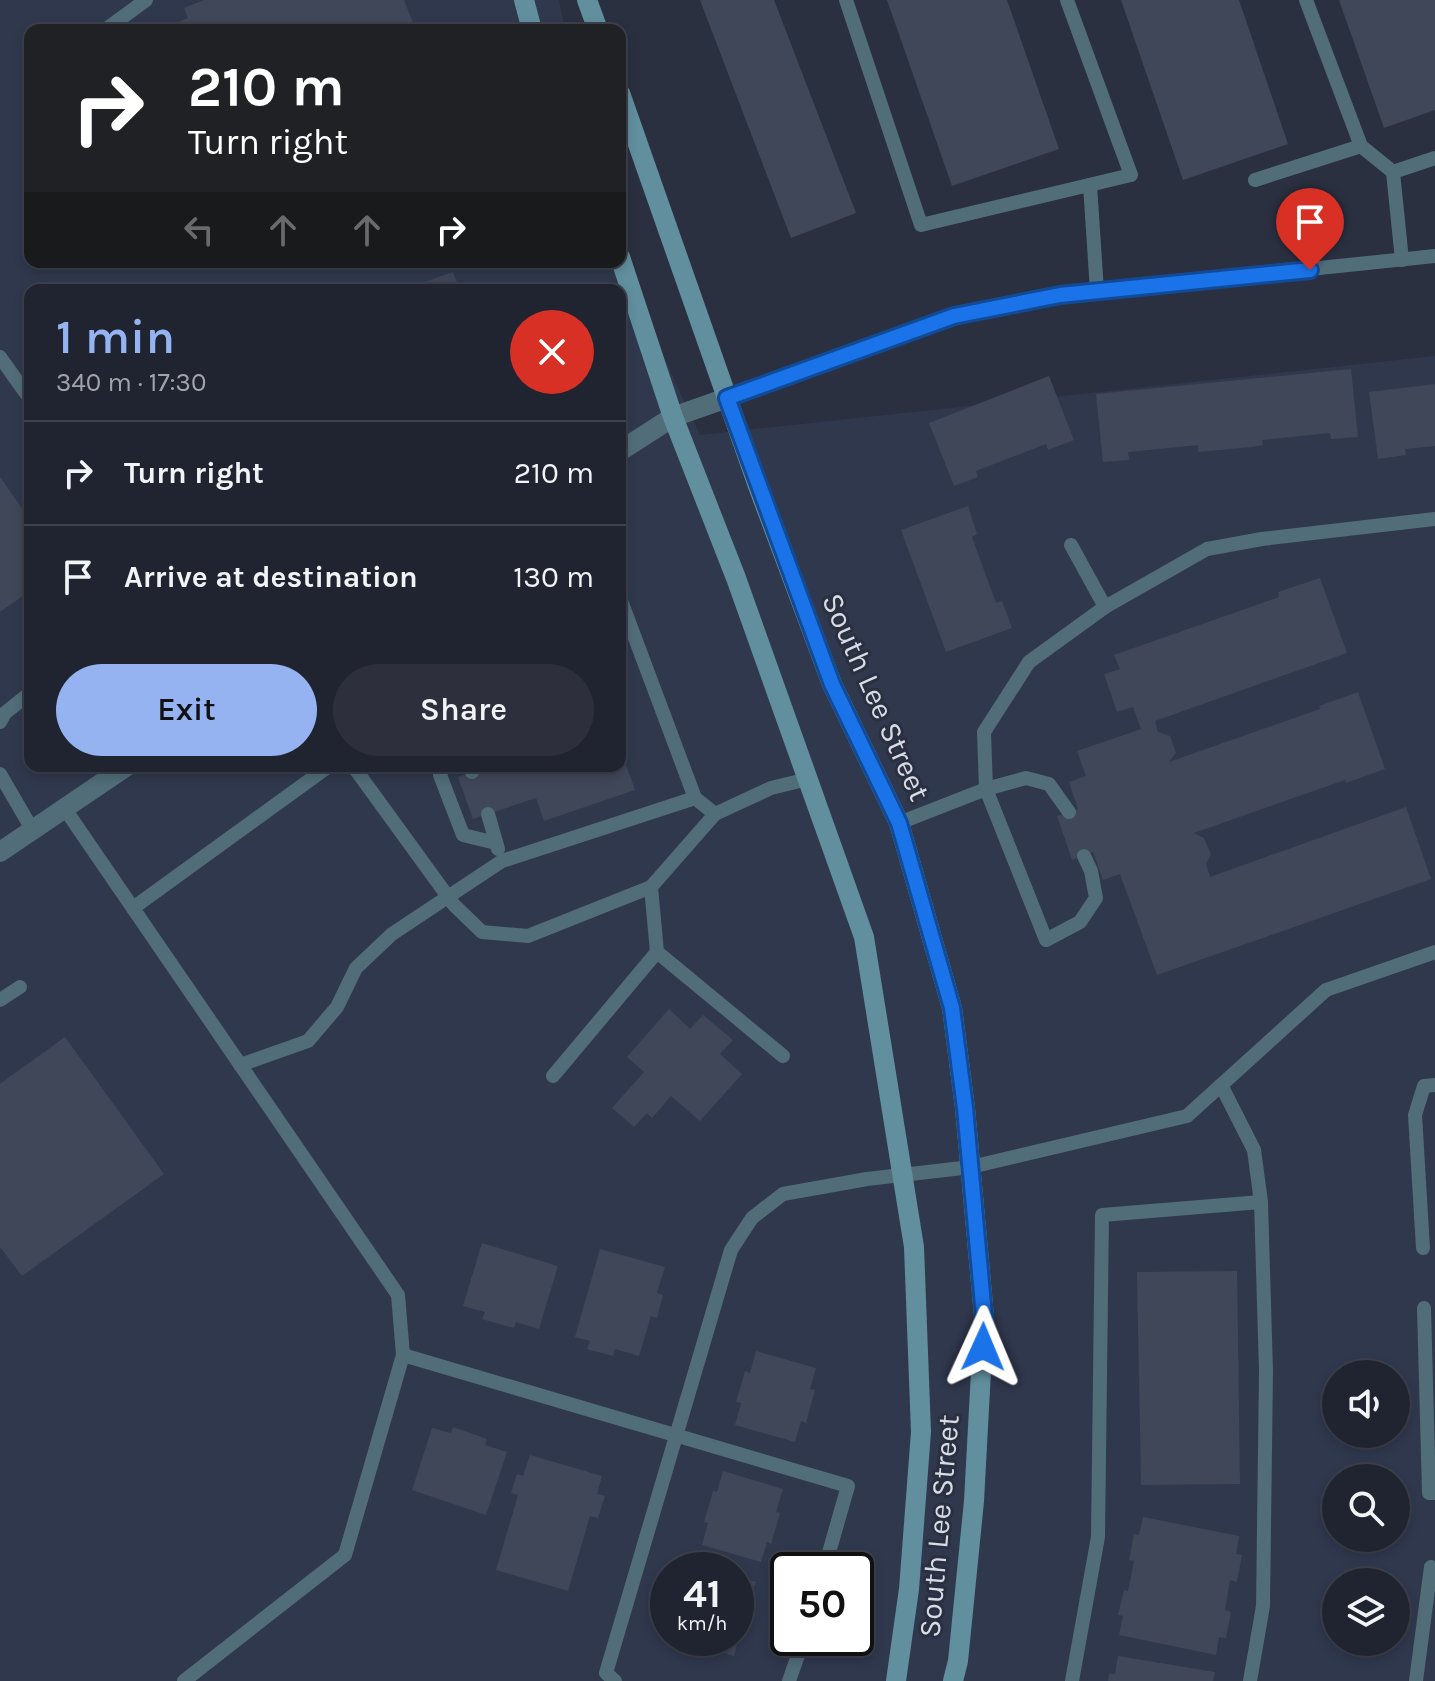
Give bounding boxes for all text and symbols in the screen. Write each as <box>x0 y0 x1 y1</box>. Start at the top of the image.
text: 210 m <box>188 54 345 119</box>
icon: right <box>56 56 160 160</box>
text: Turn right <box>188 121 348 163</box>
pin <box>1276 188 1344 270</box>
icon: arrive <box>1288 200 1332 244</box>
icon: left <box>177 208 221 252</box>
icon: ahead <box>261 208 305 252</box>
icon: ahead <box>345 208 389 252</box>
icon: right <box>429 208 473 252</box>
text: 1 min <box>56 309 175 365</box>
button: close <box>510 310 594 394</box>
text: 340 m · 17:30 <box>56 367 206 398</box>
icon: right <box>56 451 100 495</box>
text: Turn right <box>124 455 264 491</box>
text: 210 m <box>514 455 594 491</box>
icon: arrive <box>56 555 100 599</box>
text: Arrive at destination <box>124 559 418 595</box>
text: 130 m <box>513 559 594 595</box>
street label: South Lee Street <box>814 588 938 806</box>
button: Exit <box>56 664 317 756</box>
button: Share <box>333 664 594 756</box>
position arrow <box>941 1305 1025 1389</box>
map controls <box>1322 1360 1410 1656</box>
button: sound <box>1322 1360 1410 1448</box>
street label: South Lee Street <box>911 1413 967 1639</box>
button: search <box>1322 1464 1410 1552</box>
speed limit sign: 50 <box>770 1552 874 1656</box>
button: layers <box>1322 1568 1410 1656</box>
text: 41 <box>683 1570 721 1617</box>
text: km/h <box>677 1612 727 1635</box>

